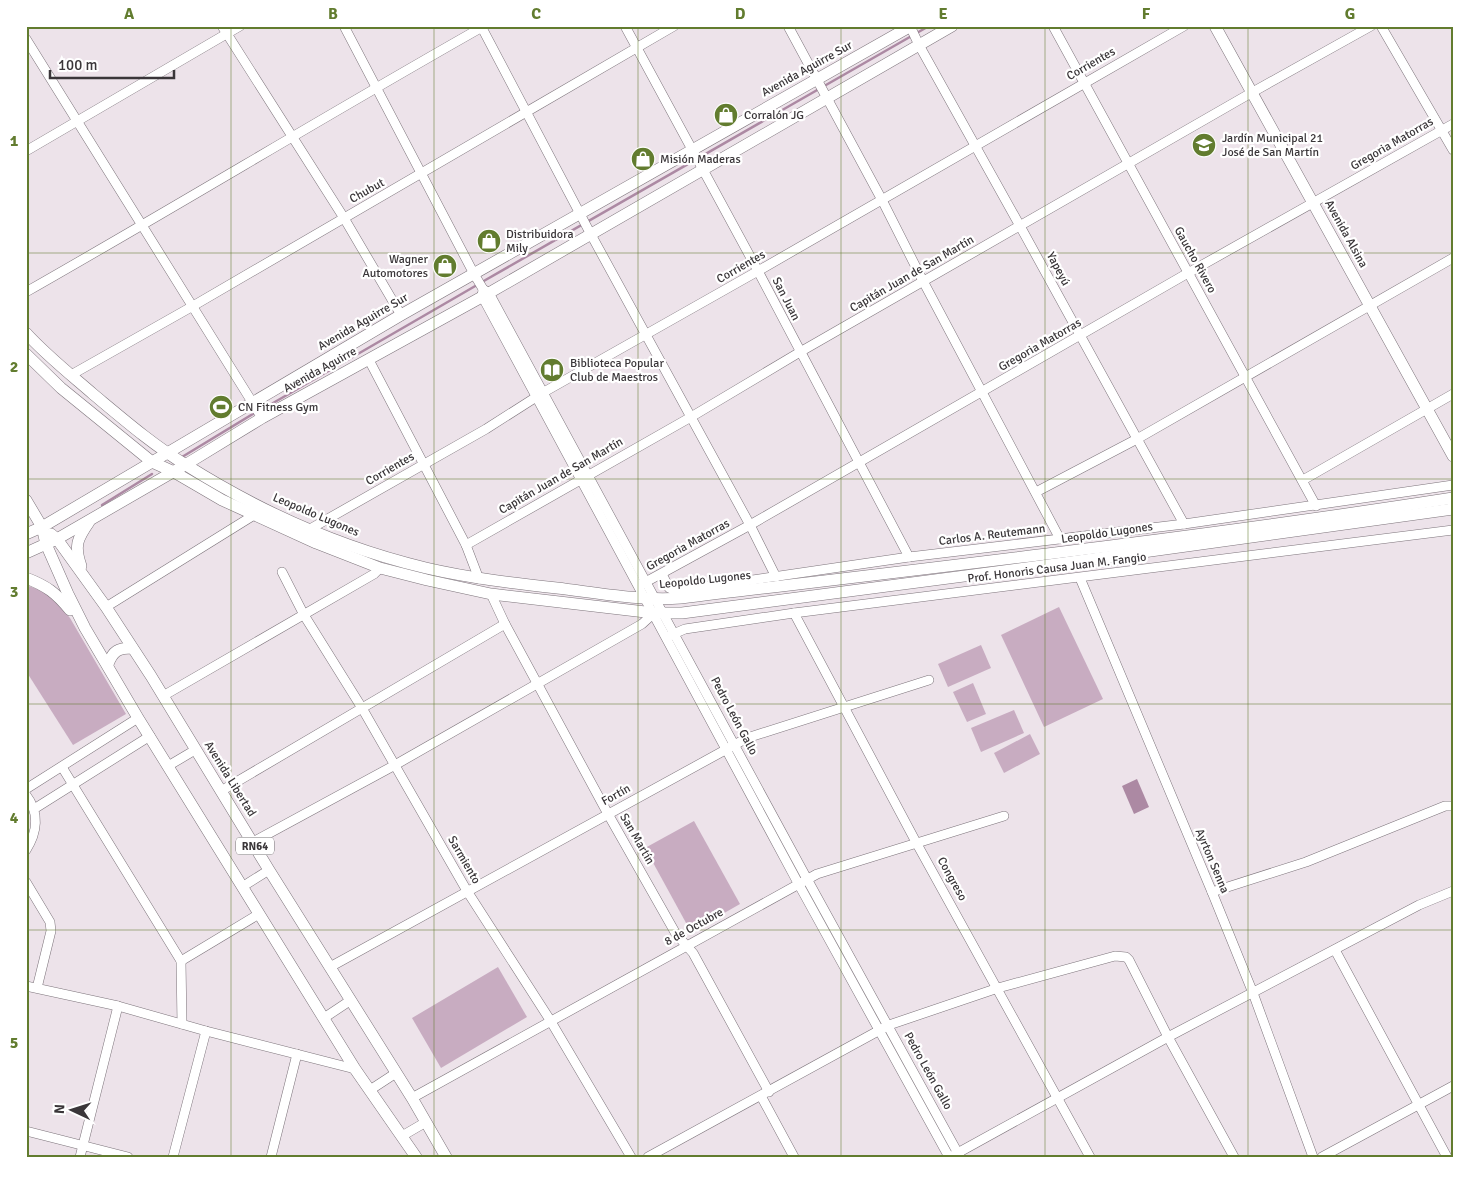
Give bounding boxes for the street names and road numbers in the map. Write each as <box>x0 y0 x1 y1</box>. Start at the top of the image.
street label: Avenida Aguirre Sur <box>759 38 856 100</box>
street label: Corrientes <box>1064 44 1118 84</box>
street label: Gregoria Matorras <box>1348 114 1436 174</box>
street label: Chubut <box>347 175 387 207</box>
street label: Avenida Alsina <box>1321 197 1371 271</box>
street label: Gaucho Rivero <box>1171 224 1219 296</box>
street label: Capitán Juan de San Martín <box>847 232 977 316</box>
street label: Corrientes <box>714 247 768 287</box>
street label: Yapeyú <box>1043 250 1073 288</box>
street label: San Juan <box>769 275 803 323</box>
street label: Avenida Aguirre Sur <box>315 290 411 354</box>
street label: Gregoria Matorras <box>996 315 1084 375</box>
street label: Avenida Aguirre <box>281 344 359 396</box>
street label: Capitán Juan de San Martín <box>496 434 626 518</box>
street label: Corrientes <box>363 449 417 489</box>
street label: Leopoldo Lugones <box>271 490 361 540</box>
street label: Gregoria Matorras <box>644 516 732 574</box>
street label: Leopoldo Lugones <box>1060 519 1154 547</box>
street label: Carlos A. Reutemann <box>938 521 1046 549</box>
street label: Prof. Honoris Causa Juan M. Fangio <box>967 550 1147 586</box>
street label: Leopoldo Lugones <box>658 568 752 592</box>
street label: Pedro León Gallo <box>707 674 761 758</box>
street label: Avenida Libertad <box>201 738 259 820</box>
street label: Fortín <box>599 781 633 809</box>
street label: San Martín <box>616 811 658 867</box>
street label: Ayrton Senna <box>1192 826 1232 896</box>
street label: Sarmiento <box>444 833 484 887</box>
road number: RN64 <box>236 838 274 854</box>
street label: Congreso <box>934 854 970 904</box>
street label: 8 de Octubre <box>662 905 726 949</box>
street label: Pedro León Gallo <box>901 1030 955 1112</box>

